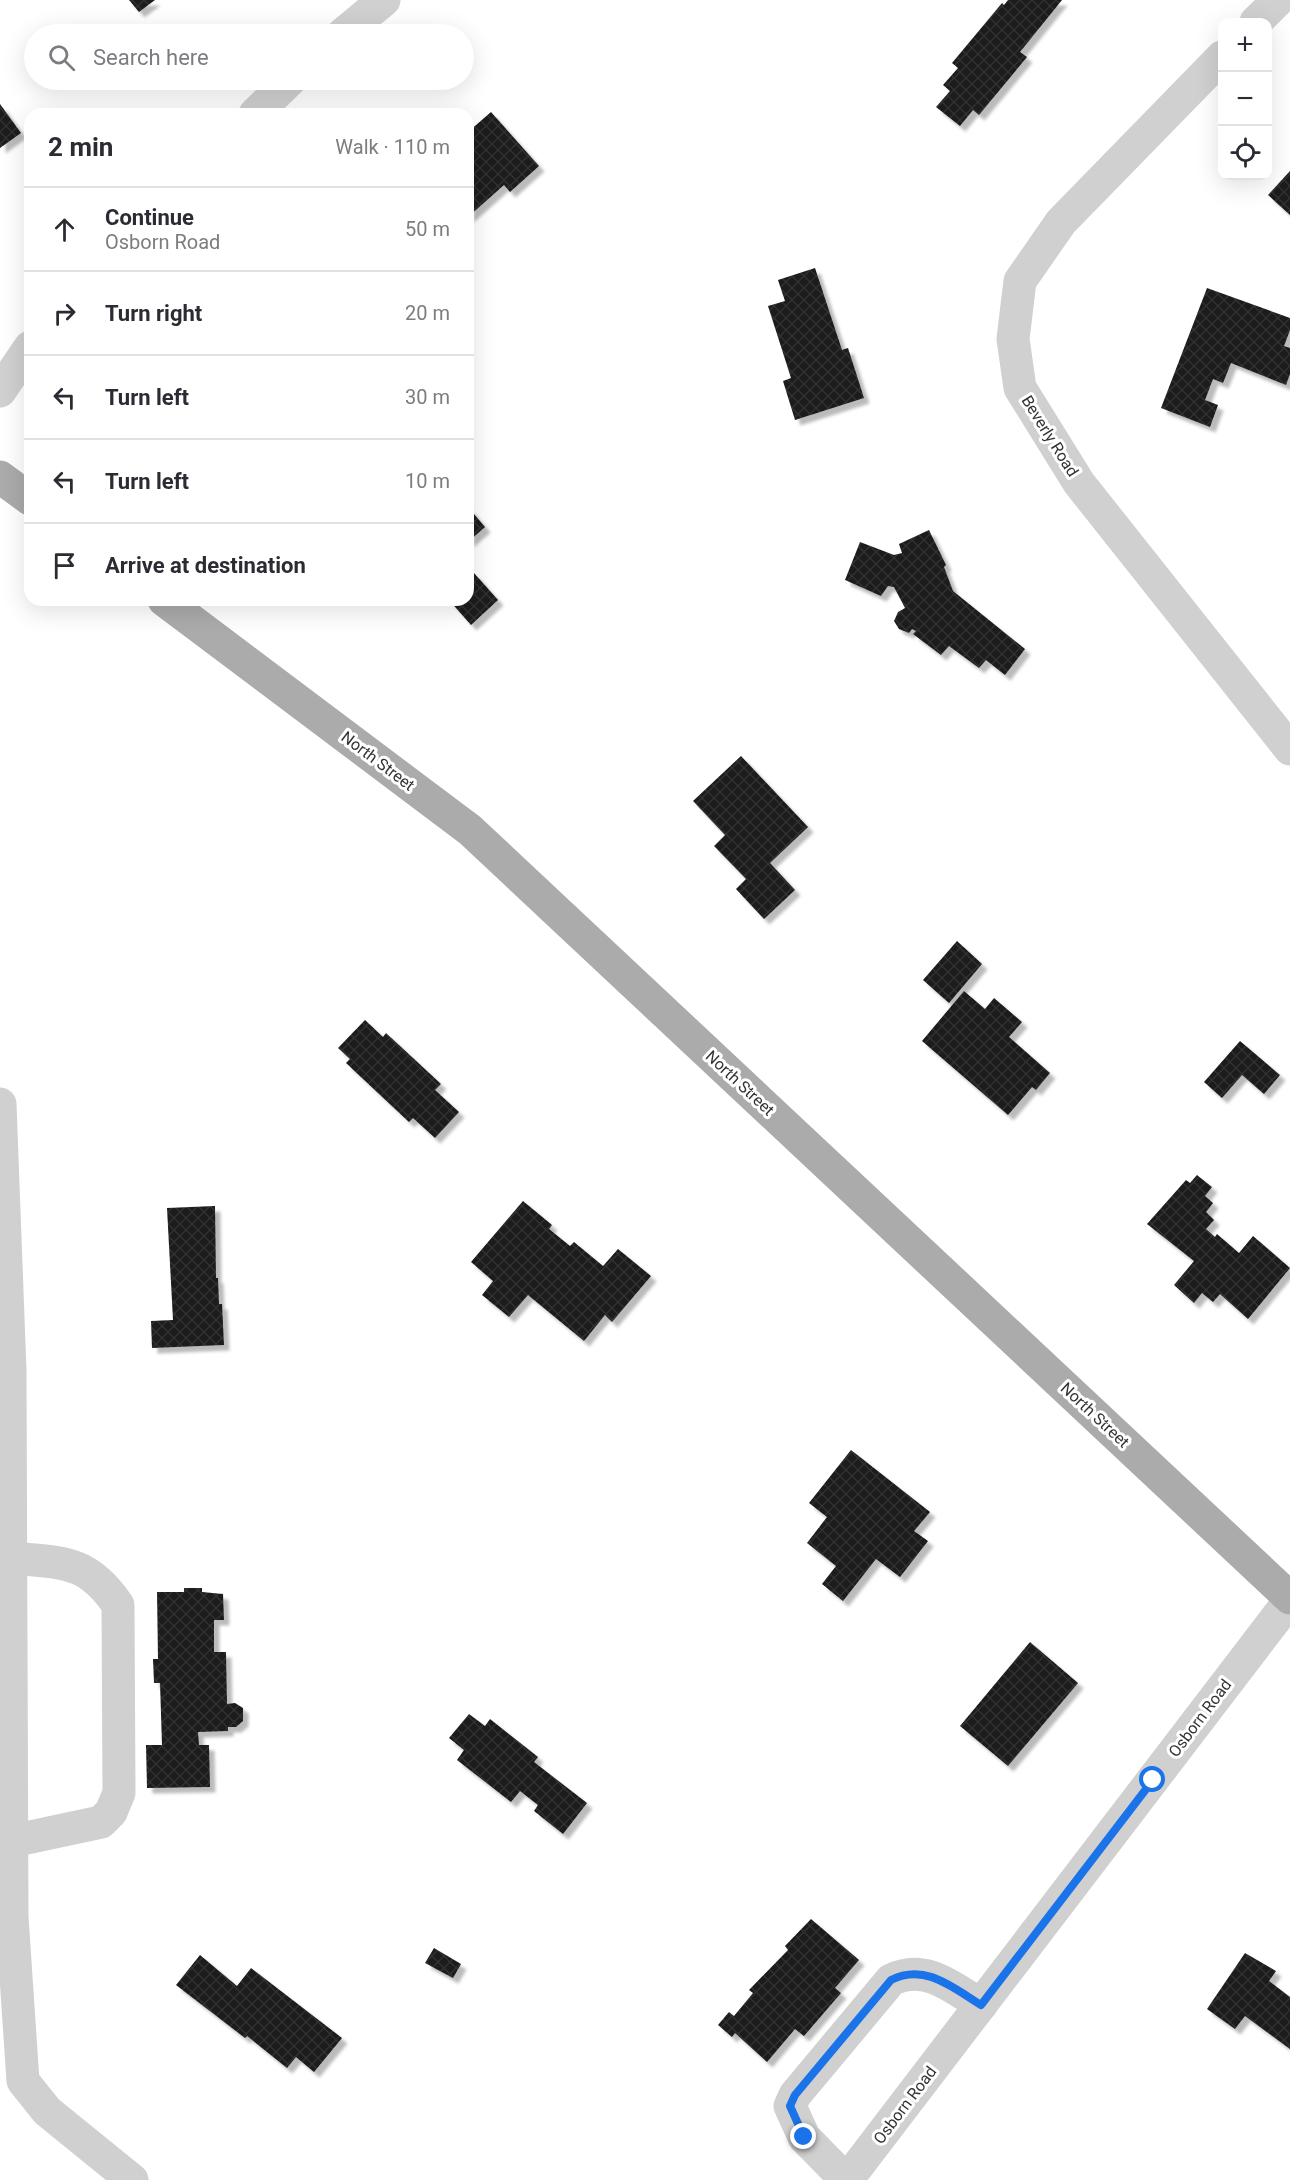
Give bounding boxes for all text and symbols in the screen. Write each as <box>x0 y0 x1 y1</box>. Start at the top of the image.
map controls <box>1218 18 1272 180</box>
button: + <box>1218 18 1272 72</box>
search box <box>24 24 474 90</box>
icon: search <box>45 41 78 74</box>
text: Search here <box>93 45 209 70</box>
button: − <box>1218 72 1272 126</box>
button: locate <box>1218 126 1272 180</box>
text: 2 min <box>48 132 113 162</box>
text: Walk · 110 m <box>335 135 450 159</box>
text: Continue <box>105 205 194 230</box>
icon: ahead <box>48 213 81 246</box>
text: 50 m <box>405 217 450 241</box>
text: Osborn Road <box>105 230 220 254</box>
icon: right <box>48 297 81 330</box>
text: Turn right <box>105 301 202 326</box>
text: 20 m <box>405 301 450 325</box>
icon: left <box>48 381 81 414</box>
text: Turn left <box>105 385 189 410</box>
text: 30 m <box>405 385 450 409</box>
street label: Beverly Road <box>1018 392 1082 480</box>
icon: left <box>48 465 81 498</box>
text: Turn left <box>105 469 189 494</box>
text: 10 m <box>405 469 450 493</box>
icon: arrive <box>48 549 81 582</box>
text: Arrive at destination <box>105 553 306 578</box>
street label: North Street <box>338 727 418 795</box>
street label: North Street <box>702 1047 778 1119</box>
street label: North Street <box>1057 1379 1133 1451</box>
street label: Osborn Road <box>1165 1675 1235 1761</box>
route start <box>1139 1766 1165 1792</box>
street label: Osborn Road <box>870 2062 940 2148</box>
route end <box>790 2123 816 2149</box>

